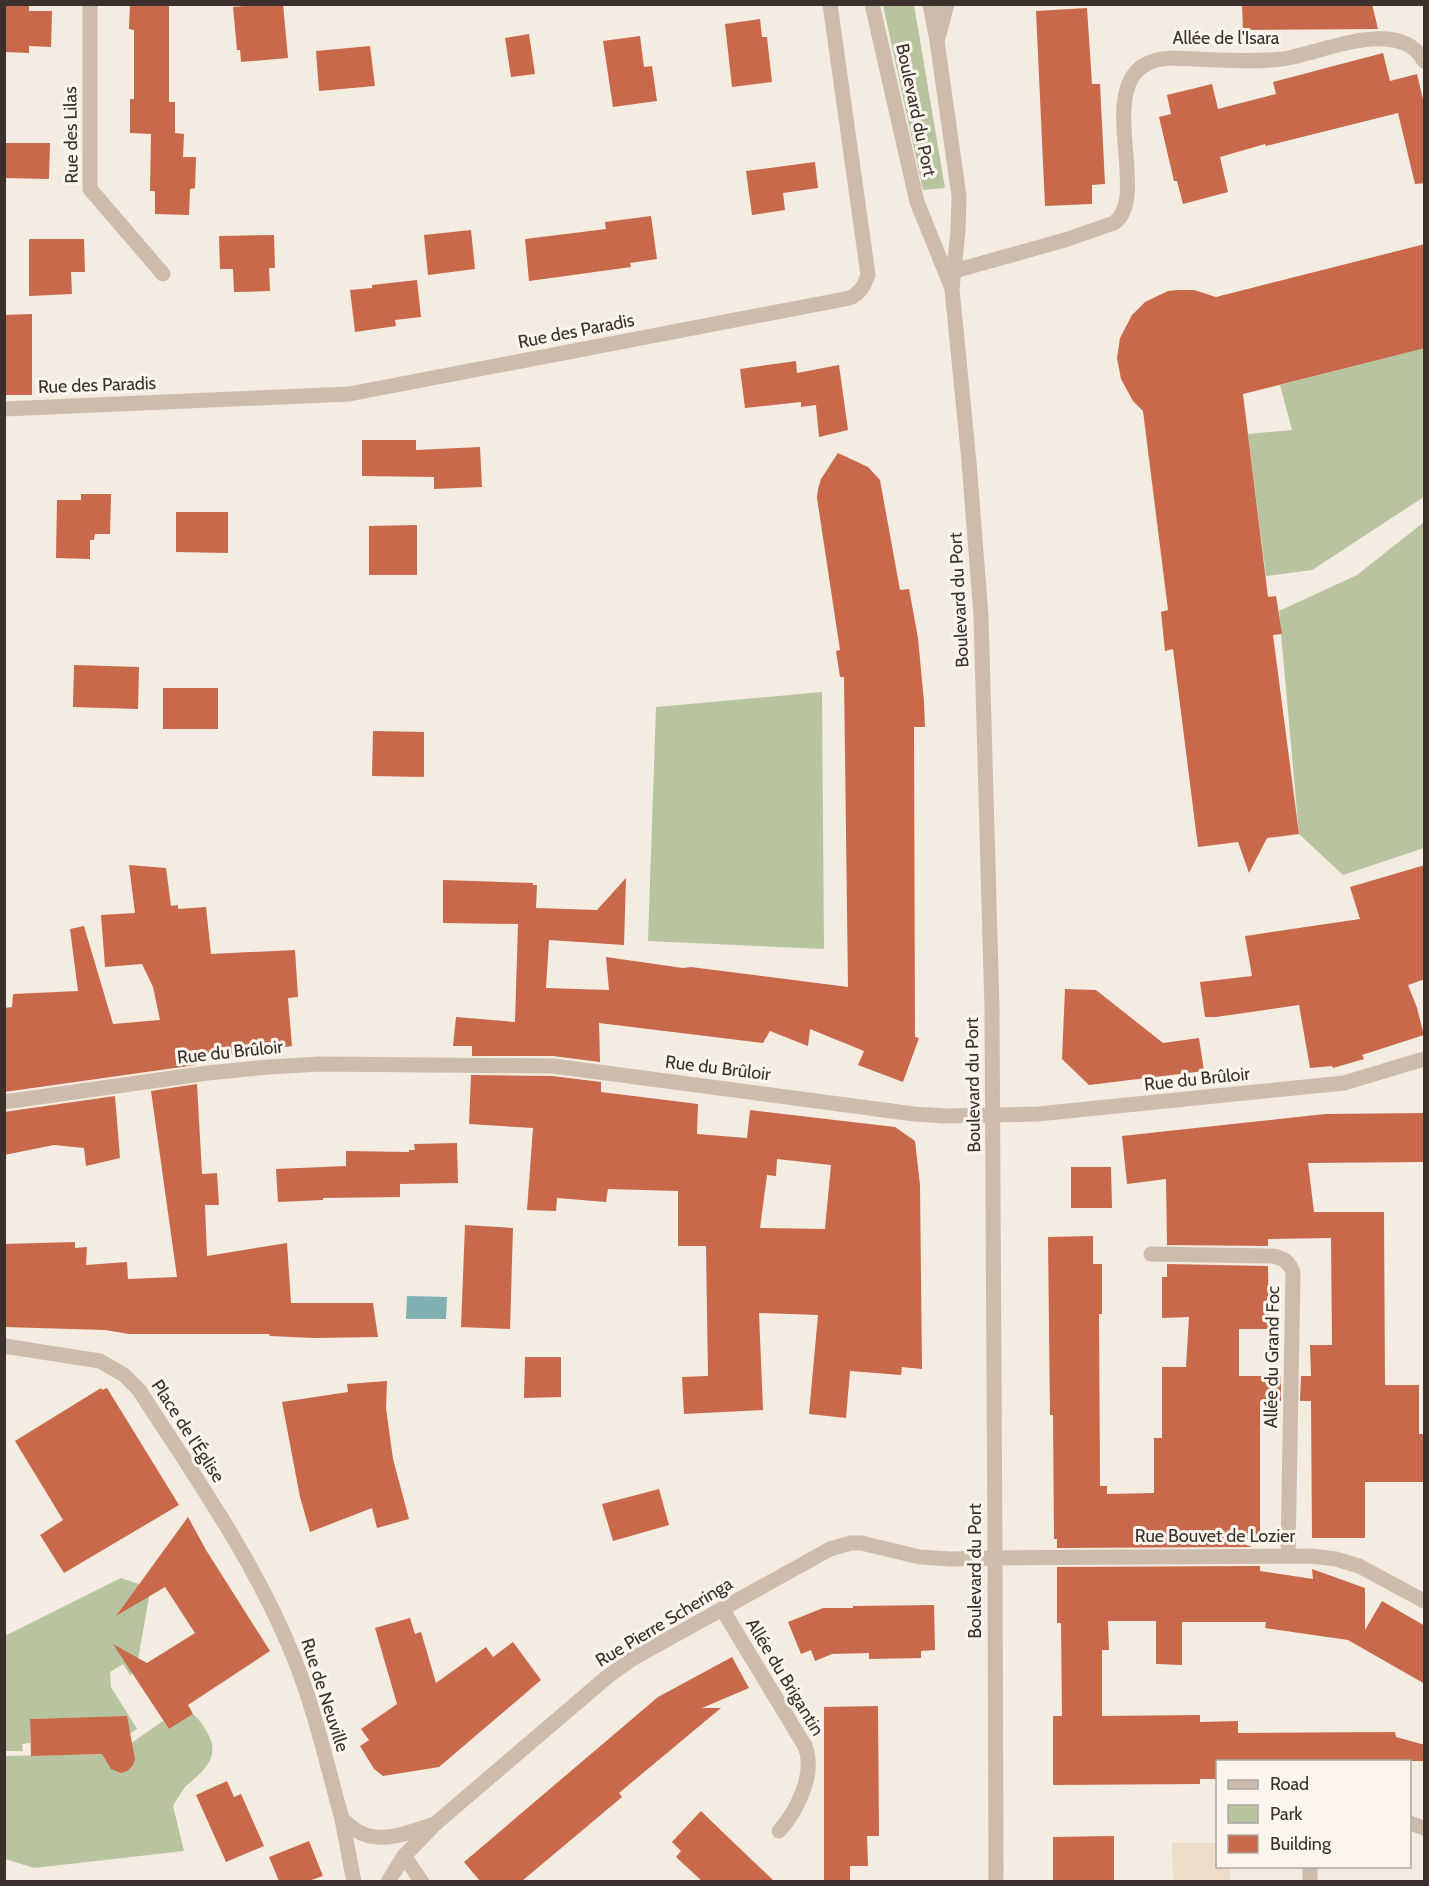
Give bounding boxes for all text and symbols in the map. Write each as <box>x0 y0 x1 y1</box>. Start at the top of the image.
street label: Allée de l'Isara <box>1173 27 1280 49</box>
street label: Boulevard du Port <box>891 41 941 179</box>
street label: Rue des Lilas <box>59 86 83 184</box>
street label: Rue des Paradis <box>516 309 636 353</box>
street label: Rue des Paradis <box>38 372 156 398</box>
street label: Boulevard du Port <box>944 532 974 668</box>
street label: Boulevard du Port <box>961 1017 985 1153</box>
street label: Rue du Brûloir <box>176 1035 284 1068</box>
street label: Rue du Brûloir <box>664 1051 772 1085</box>
street label: Rue du Brûloir <box>1143 1062 1251 1095</box>
street label: Allée du Grand Foc <box>1260 1286 1284 1428</box>
street label: Place de l'Église <box>147 1375 229 1487</box>
street label: Boulevard du Port <box>964 1503 986 1639</box>
street label: Rue Bouvet de Lozier <box>1135 1525 1296 1547</box>
street label: Rue Pierre Scheringa <box>592 1572 737 1672</box>
street label: Allée du Brigantin <box>741 1614 829 1740</box>
street label: Rue de Neuville <box>296 1636 354 1754</box>
legend <box>1216 1760 1411 1868</box>
text: Road <box>1270 1773 1309 1795</box>
text: Park <box>1270 1803 1303 1825</box>
text: Building <box>1270 1833 1332 1855</box>

